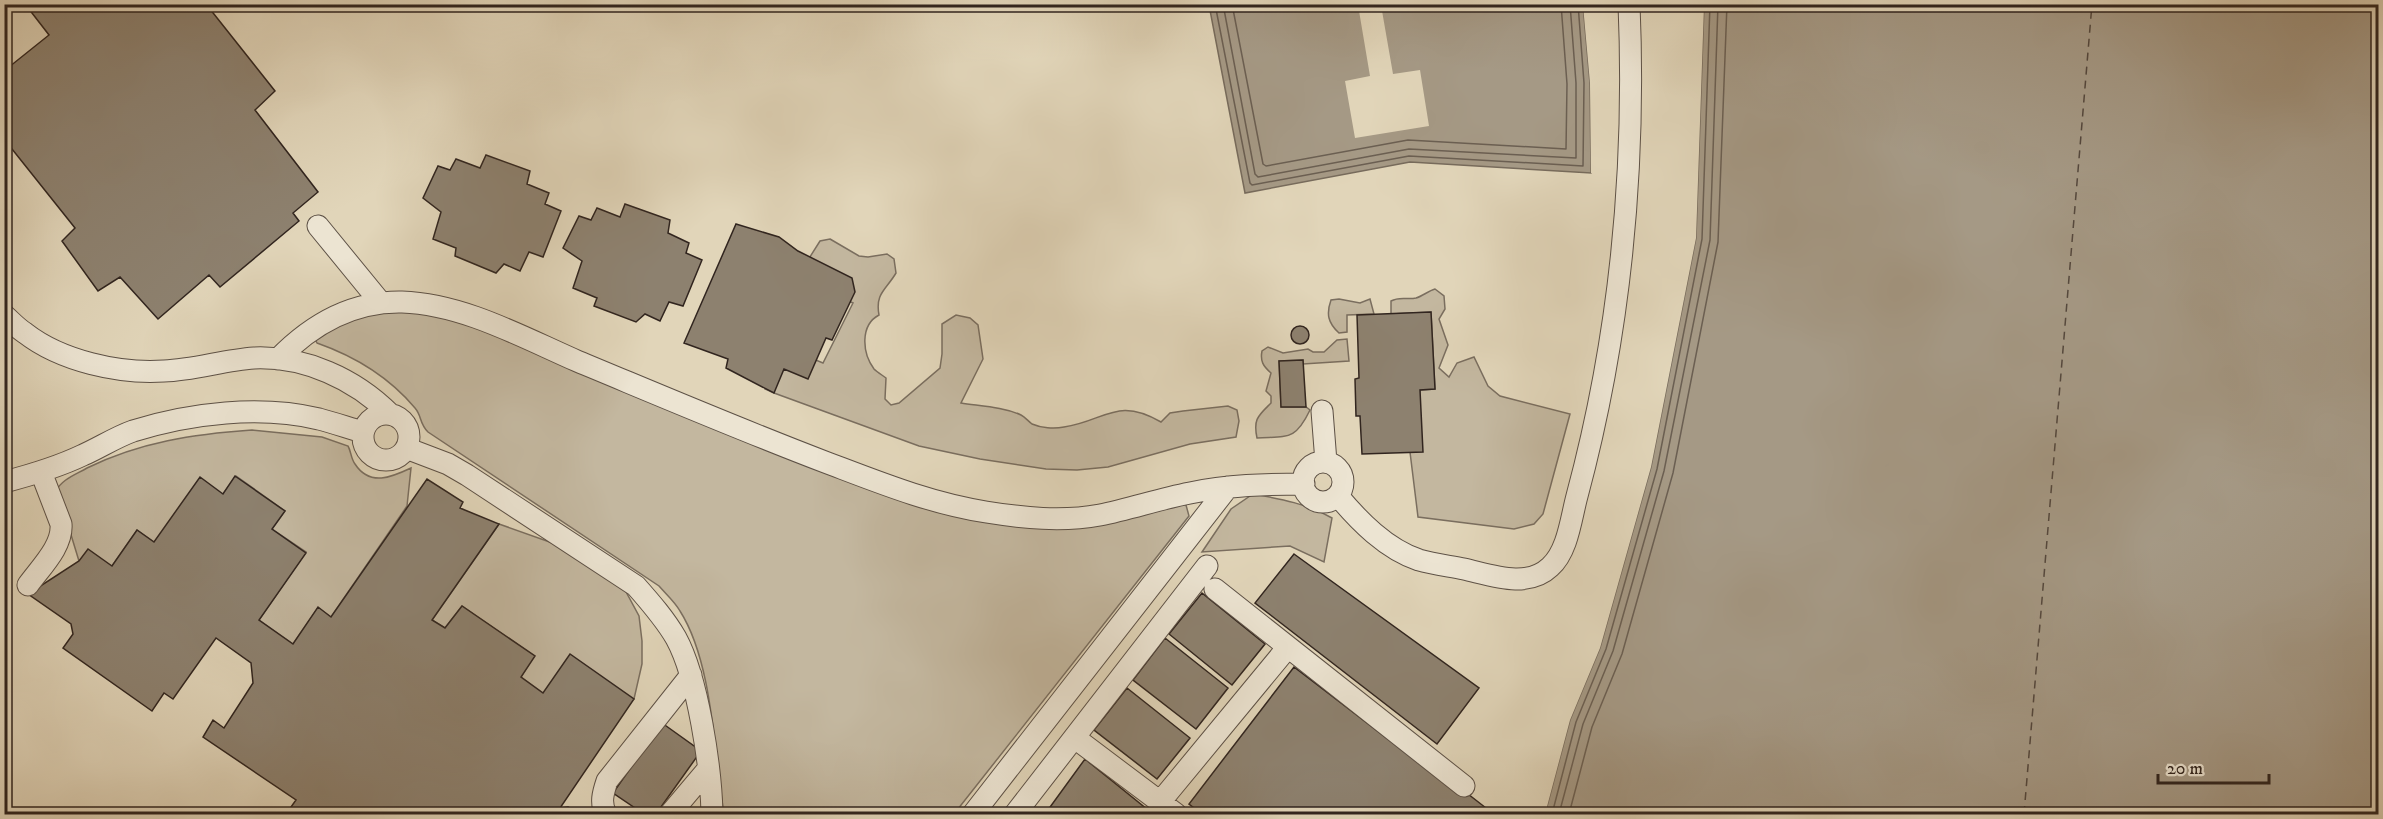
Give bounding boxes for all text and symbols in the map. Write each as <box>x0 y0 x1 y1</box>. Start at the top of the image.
scale bar <box>2158 747 2269 785</box>
text: 20 m <box>2167 758 2203 780</box>

